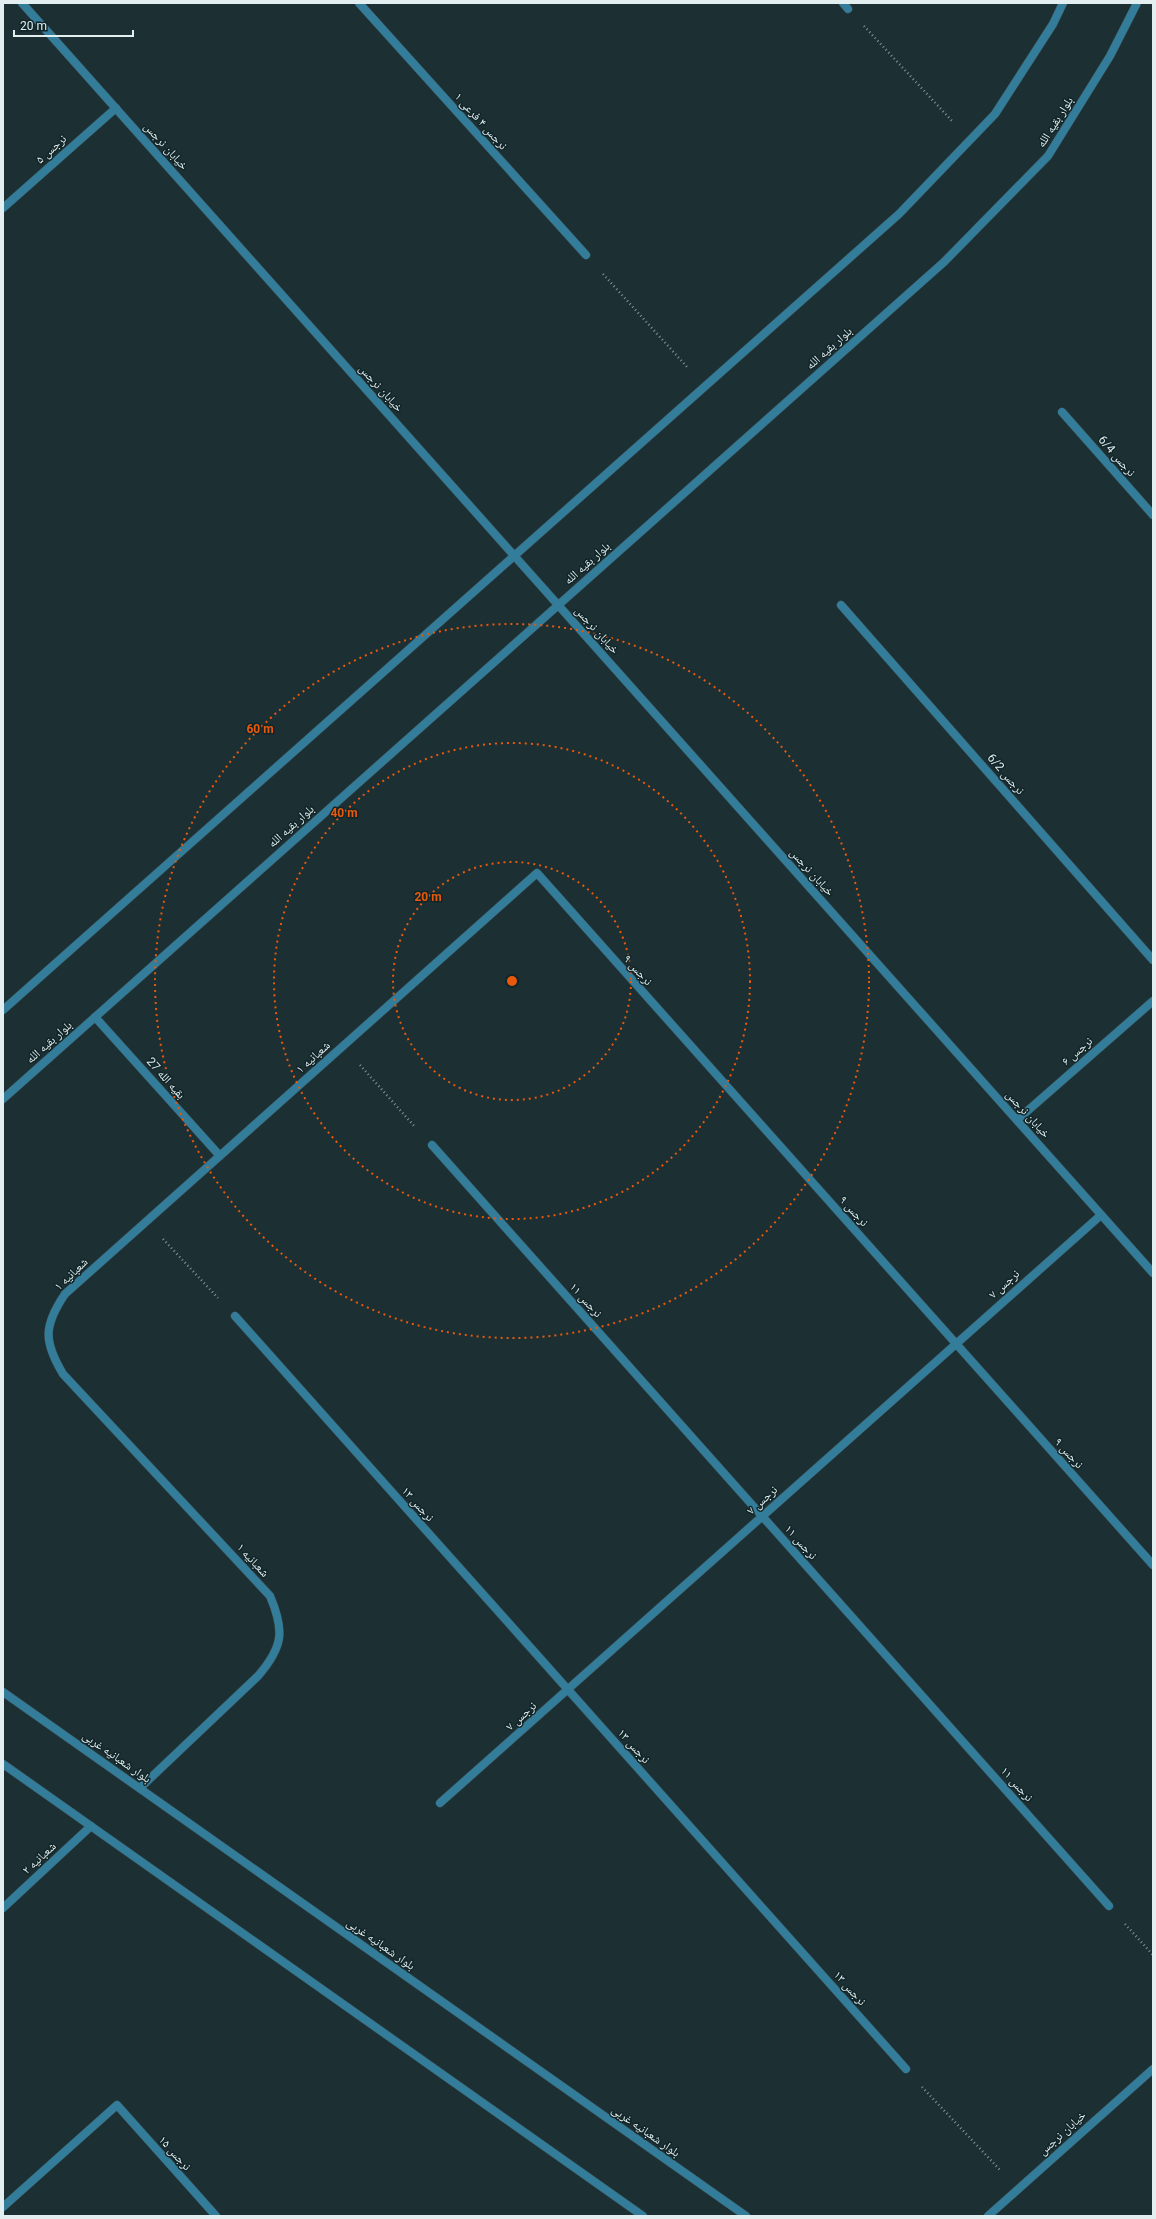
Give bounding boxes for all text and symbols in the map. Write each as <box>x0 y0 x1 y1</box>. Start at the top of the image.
scale bar <box>14 12 133 38</box>
text: 20 m <box>20 19 47 33</box>
street label: نرجس ۴ فرعی ۱ <box>452 90 510 152</box>
street label: بلوار بقیه الله <box>1034 94 1076 150</box>
street label: خیابان نرجس <box>141 119 191 173</box>
street label: نرجس ۵ <box>33 132 69 166</box>
street label: بلوار بقیه الله <box>803 324 855 372</box>
street label: خیابان نرجس <box>356 361 406 415</box>
street label: نرجس 6/4 <box>1095 433 1138 479</box>
street label: بلوار بقیه الله <box>561 539 613 587</box>
street label: خیابان نرجس <box>572 603 622 657</box>
text: 60 m <box>246 722 274 736</box>
street label: نرجس 6/2 <box>984 751 1027 797</box>
street label: بلوار بقیه الله <box>265 802 317 850</box>
text: 40 m <box>330 806 358 820</box>
street label: خیابان نرجس <box>787 845 837 899</box>
text: 20 m <box>414 890 442 904</box>
street label: نرجس ۹ <box>621 952 655 988</box>
centre of rings <box>505 974 519 988</box>
street label: بلوار بقیه الله <box>23 1018 75 1066</box>
street label: نرجس ۶ <box>1059 1034 1095 1068</box>
street label: شعبانیه ۱ <box>293 1038 333 1076</box>
street label: بقیه الله 27 <box>143 1054 188 1102</box>
street label: خیابان نرجس <box>1003 1087 1053 1141</box>
street label: نرجس ۹ <box>837 1193 871 1229</box>
street label: شعبانیه ۱ <box>51 1255 91 1293</box>
street label: نرجس ۷ <box>986 1267 1022 1301</box>
street label: نرجس ۱۱ <box>567 1280 605 1320</box>
street label: نرجس ۹ <box>1052 1435 1086 1471</box>
street label: نرجس ۷ <box>744 1483 780 1517</box>
street label: نرجس ۱۳ <box>399 1484 437 1524</box>
street label: نرجس ۱۱ <box>782 1522 820 1562</box>
street label: شعبانیه ۱ <box>234 1540 272 1580</box>
street label: نرجس ۷ <box>503 1699 539 1733</box>
street label: نرجس ۱۳ <box>615 1726 653 1766</box>
street label: بلوار شعبانیه غربی <box>80 1728 154 1786</box>
street label: نرجس ۱۱ <box>998 1764 1036 1804</box>
street label: شعبانیه ۲ <box>19 1839 59 1877</box>
street label: بلوار شعبانیه غربی <box>344 1915 418 1973</box>
street label: نرجس ۱۳ <box>831 1968 869 2008</box>
street label: بلوار شعبانیه غربی <box>609 2102 683 2160</box>
street label: خیابان نرجس <box>1035 2108 1089 2158</box>
street label: نرجس ۱۵ <box>156 2133 194 2173</box>

